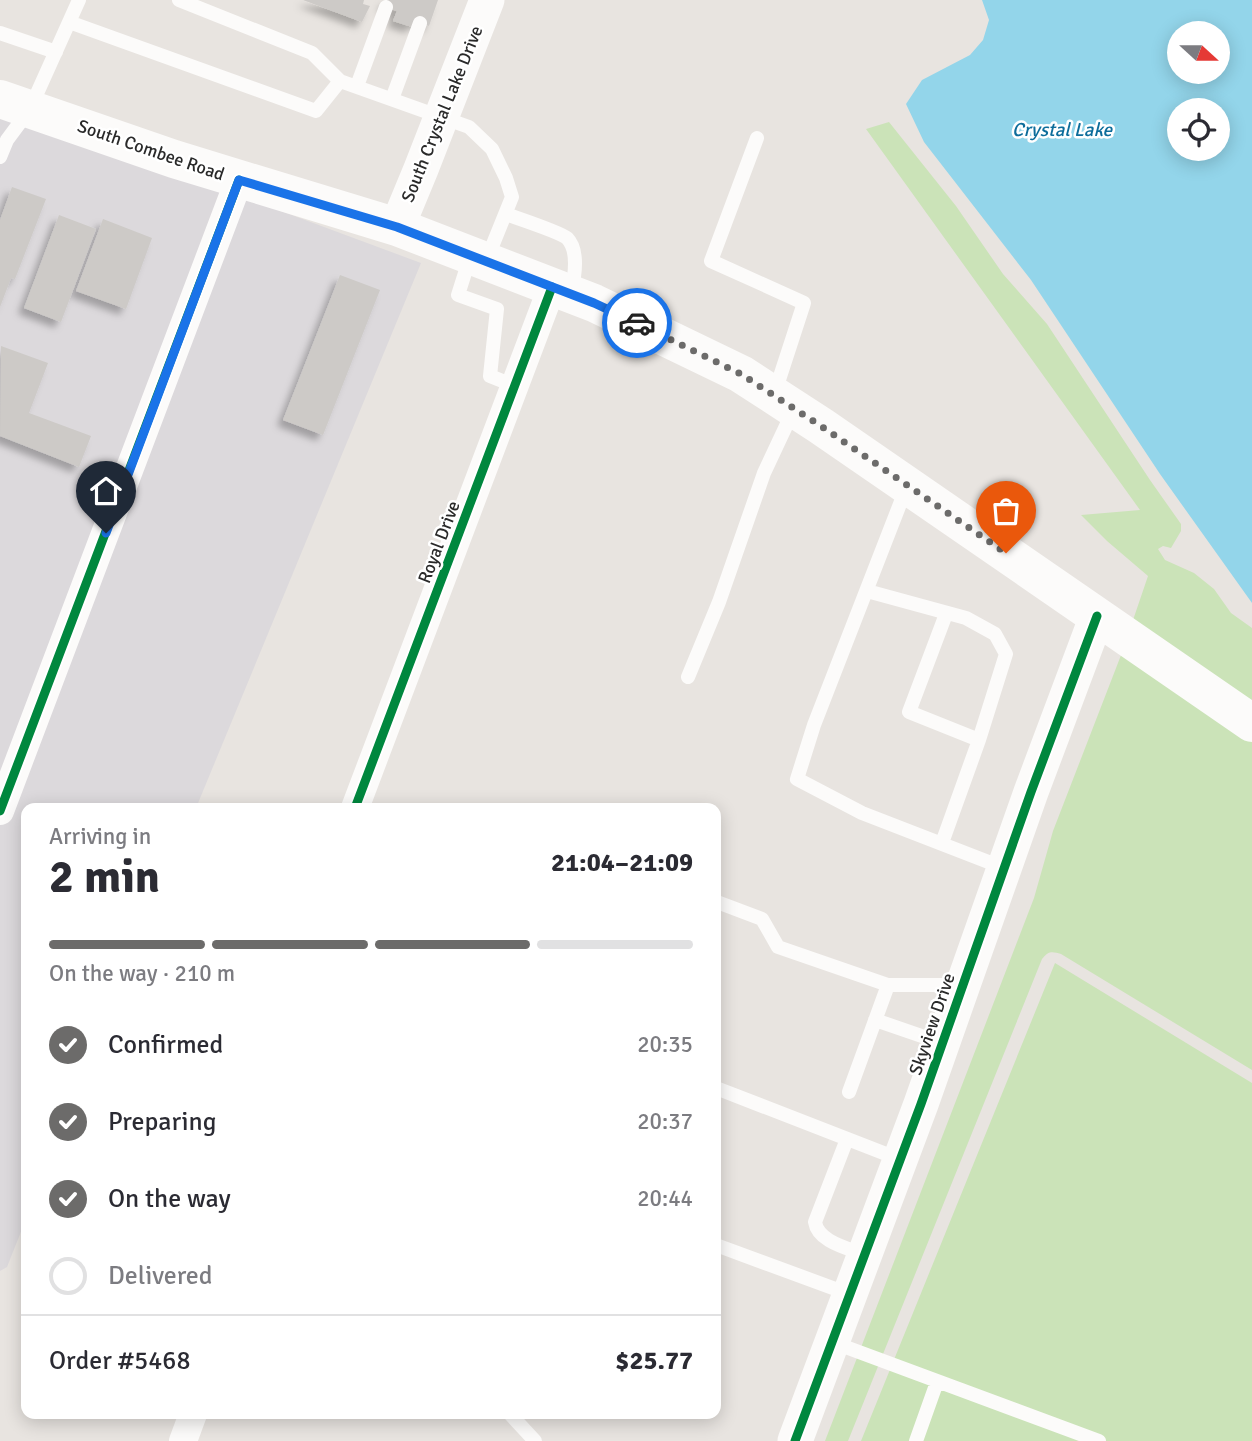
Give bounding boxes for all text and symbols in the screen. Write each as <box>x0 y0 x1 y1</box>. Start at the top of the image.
north arrow <box>1167 21 1230 84</box>
map controls <box>1167 21 1230 161</box>
street label: South Crystal Lake Drive <box>397 23 487 205</box>
button: locate <box>1167 98 1230 161</box>
street label: South Combee Road <box>75 115 227 185</box>
water label: Crystal Lake <box>1012 118 1114 142</box>
courier <box>602 288 672 358</box>
icon: car <box>618 304 656 342</box>
pin <box>76 461 136 533</box>
icon: home <box>87 472 125 510</box>
pin <box>976 481 1036 553</box>
icon: bag <box>987 492 1025 530</box>
street label: Royal Drive <box>413 498 465 586</box>
text: Arriving in <box>49 822 151 851</box>
text: 21:04–21:09 <box>551 847 693 879</box>
text: 2 min <box>49 849 160 905</box>
text: On the way · 210 m <box>49 959 235 988</box>
street label: Skyview Drive <box>904 970 960 1078</box>
icon: check <box>49 1026 87 1064</box>
text: Confirmed <box>108 1029 223 1061</box>
text: 20:35 <box>637 1030 693 1059</box>
icon: check <box>49 1103 87 1141</box>
text: Preparing <box>108 1106 216 1138</box>
text: 20:37 <box>637 1107 693 1136</box>
icon: check <box>49 1180 87 1218</box>
text: On the way <box>108 1183 231 1215</box>
text: 20:44 <box>637 1184 693 1213</box>
text: Delivered <box>108 1260 213 1292</box>
text: Order #5468 <box>49 1345 190 1377</box>
text: $25.77 <box>615 1345 693 1377</box>

